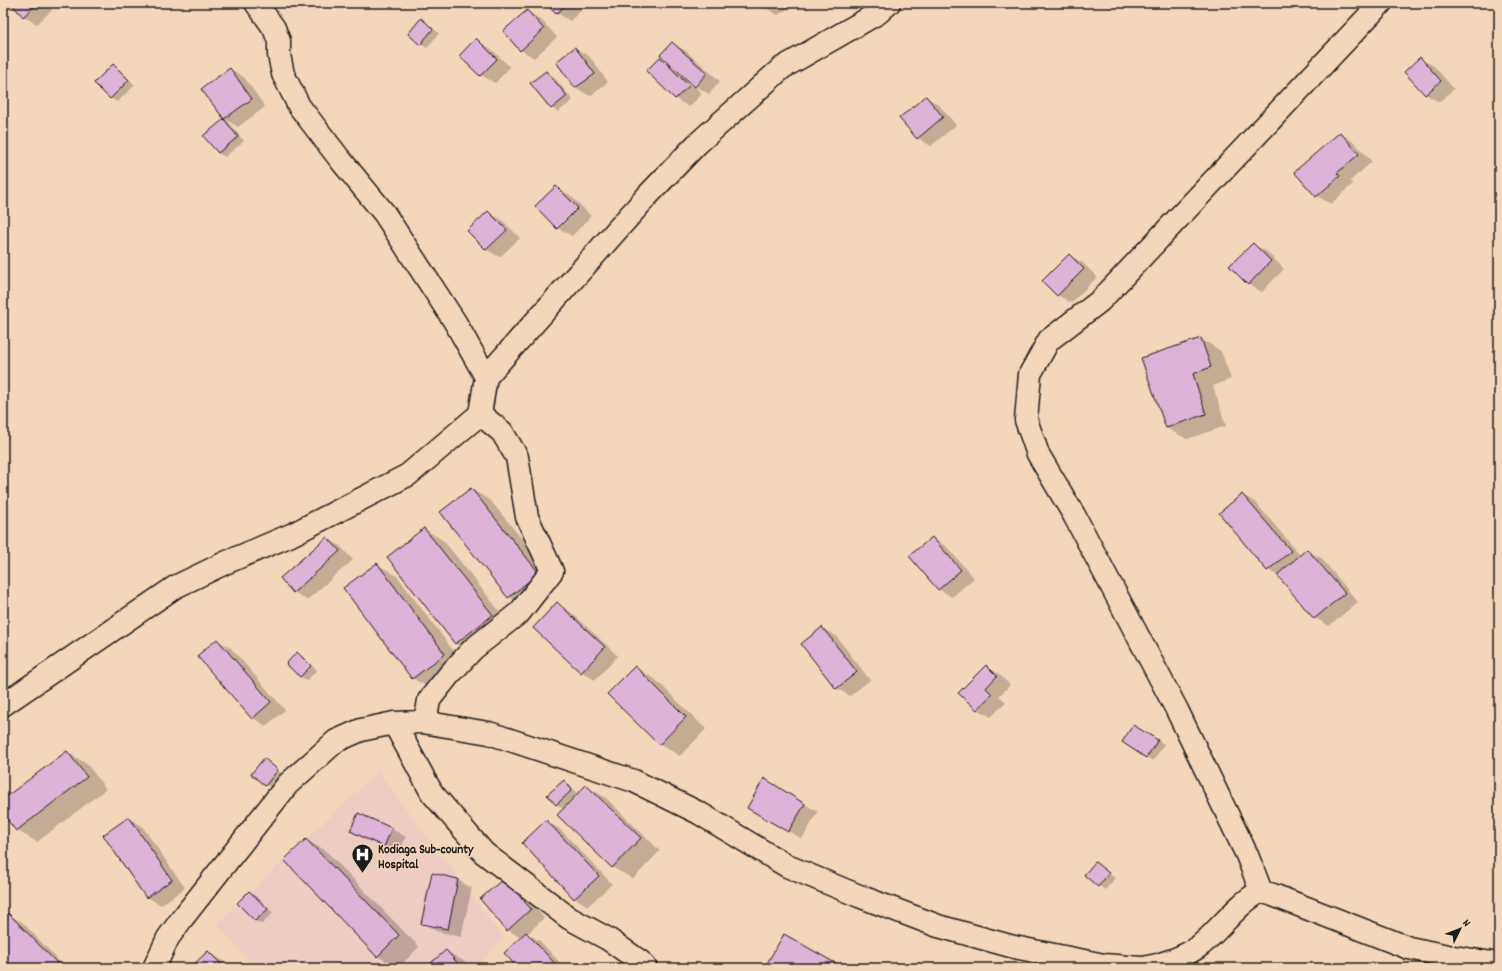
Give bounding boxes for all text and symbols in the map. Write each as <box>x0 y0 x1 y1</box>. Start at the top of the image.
place label: Kodiaga Sub-county Hospital <box>378 841 474 875</box>
hospital icon: Kodiaga Sub-county Hospital <box>349 842 375 875</box>
north arrow <box>1440 909 1480 949</box>
text: N <box>1458 916 1474 931</box>

